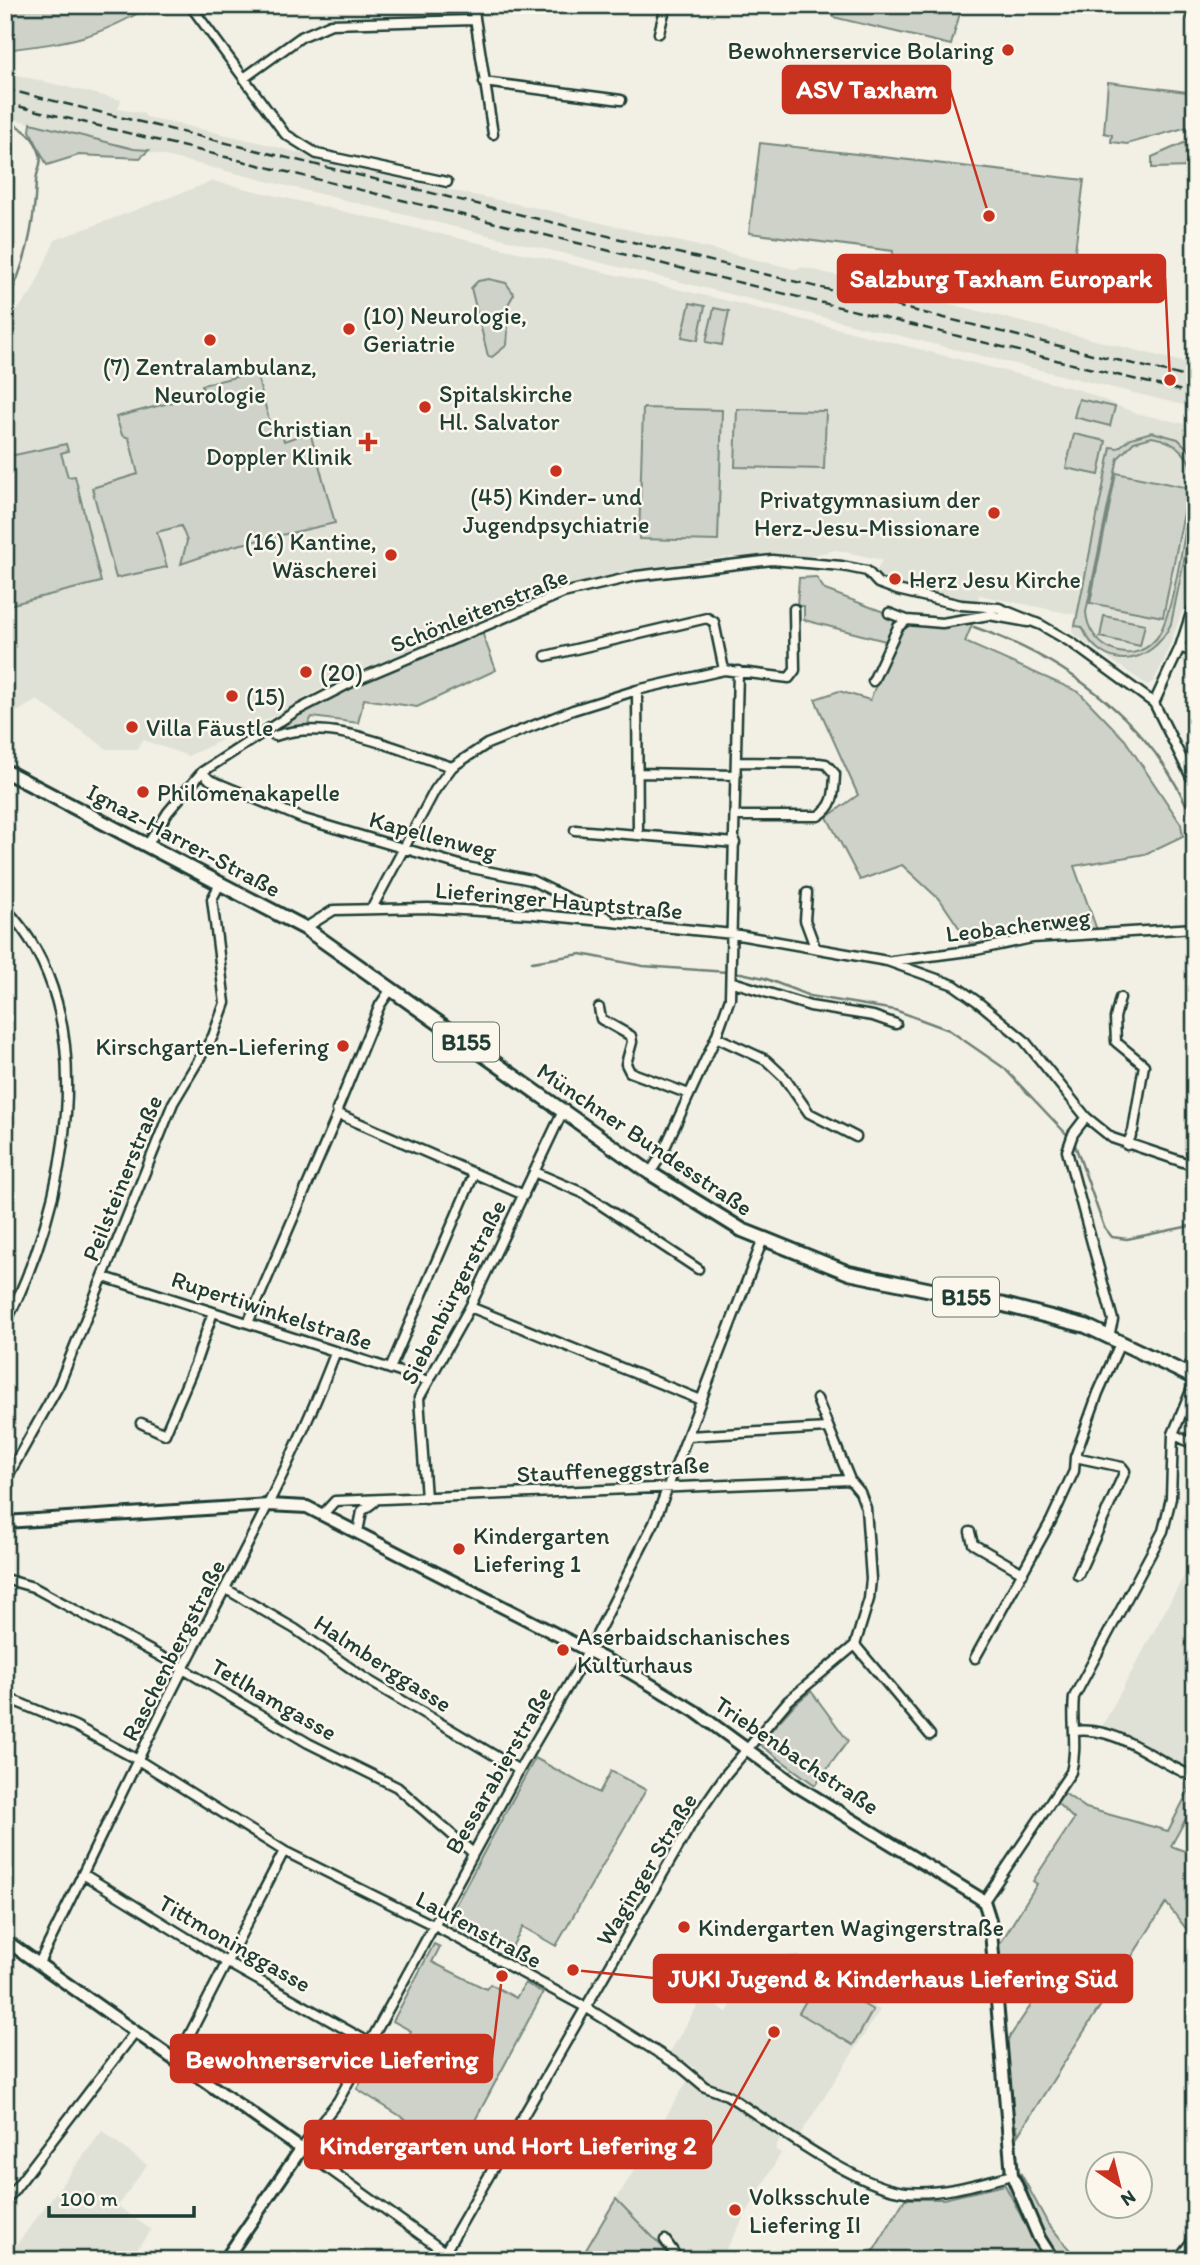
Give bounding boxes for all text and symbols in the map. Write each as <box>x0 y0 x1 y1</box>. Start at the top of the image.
place label: Bewohnerservice Bolaring <box>728 36 995 65</box>
marker: Bewohnerservice Bolaring <box>1000 42 1016 58</box>
callout: ASV Taxham <box>783 66 950 113</box>
text: ASV Taxham <box>795 73 938 105</box>
callout: Salzburg Taxham Europark <box>838 255 1165 302</box>
text: Salzburg Taxham Europark <box>850 262 1153 294</box>
place label: (10) Neurologie, Geriatrie <box>363 301 527 358</box>
marker: (10) Neurologie, Geriatrie <box>341 321 357 337</box>
marker: (7) Zentralambulanz, Neurologie <box>202 332 218 348</box>
place label: (7) Zentralambulanz, Neurologie <box>103 352 317 409</box>
place label: Spitalskirche Hl. Salvator <box>439 379 572 436</box>
marker: Spitalskirche Hl. Salvator <box>417 399 433 415</box>
place label: Christian Doppler Klinik <box>206 414 353 471</box>
marker: Christian Doppler Klinik <box>358 432 378 452</box>
marker: (45) Kinder- und Jugendpsychiatrie <box>548 463 564 479</box>
place label: (45) Kinder- und Jugendpsychiatrie <box>463 482 649 539</box>
place label: Privatgymnasium der Herz-Jesu-Missionare <box>754 485 980 542</box>
marker: Privatgymnasium der Herz-Jesu-Missionare <box>986 505 1002 521</box>
place label: (16) Kantine, Wäscherei <box>245 527 377 584</box>
marker: (16) Kantine, Wäscherei <box>383 547 399 563</box>
street label: Schönleitenstraße <box>386 561 572 659</box>
place label: Herz Jesu Kirche <box>909 565 1081 594</box>
marker: Herz Jesu Kirche <box>887 571 903 587</box>
place label: (20) <box>320 658 363 687</box>
marker: (20) <box>298 664 314 680</box>
place label: (15) <box>246 682 285 711</box>
marker: (15) <box>224 688 240 704</box>
place label: Villa Fäustle <box>146 713 273 742</box>
marker: Villa Fäustle <box>124 719 140 735</box>
street label: Ignaz-Harrer-Straße <box>82 777 286 903</box>
place label: Philomenakapelle <box>157 778 340 807</box>
marker: Philomenakapelle <box>135 784 151 800</box>
street label: Kapellenweg <box>366 804 501 866</box>
street label: Lieferinger Hauptstraße <box>434 875 684 925</box>
street label: Leobacherweg <box>944 902 1093 948</box>
road number: B155 <box>433 1023 499 1062</box>
place label: Kirschgarten-Liefering <box>96 1032 330 1061</box>
marker: Kirschgarten-Liefering <box>335 1038 351 1054</box>
street label: Münchner Bundesstraße <box>532 1056 758 1222</box>
street label: Peilsteinerstraße <box>76 1091 168 1265</box>
street label: Siebenbürgerstraße <box>394 1195 512 1389</box>
street label: Rupertiwinkelstraße <box>168 1264 376 1356</box>
road number: B155 <box>933 1278 999 1316</box>
street label: Stauffeneggstraße <box>516 1449 710 1489</box>
place label: Kindergarten Liefering 1 <box>473 1521 610 1578</box>
marker: Kindergarten Liefering 1 <box>451 1541 467 1557</box>
street label: Raschenbergstraße <box>115 1554 231 1746</box>
street label: Halmberggasse <box>309 1608 457 1718</box>
place label: Aserbaidschanisches Kulturhaus <box>577 1622 790 1679</box>
marker: Aserbaidschanisches Kulturhaus <box>555 1642 571 1658</box>
street label: Tetlhamgasse <box>206 1651 342 1747</box>
street label: Bessarabierstraße <box>438 1681 558 1859</box>
street label: Triebenbachstraße <box>709 1689 885 1821</box>
street label: Waginger Straße <box>589 1787 703 1951</box>
street label: Laufenstraße <box>411 1884 547 1974</box>
street label: Tittmoninggasse <box>154 1888 316 1998</box>
place label: Kindergarten Wagingerstraße <box>698 1913 1004 1942</box>
marker: Kindergarten Wagingerstraße <box>676 1919 692 1935</box>
callout: JUKI Jugend & Kinderhaus Liefering Süd <box>654 1955 1132 2002</box>
text: JUKI Jugend & Kinderhaus Liefering Süd <box>667 1962 1119 1994</box>
callout: Bewohnerservice Liefering <box>171 2035 492 2082</box>
text: Bewohnerservice Liefering <box>186 2043 479 2075</box>
callout: Kindergarten und Hort Liefering 2 <box>305 2121 711 2168</box>
text: Kindergarten und Hort Liefering 2 <box>319 2129 697 2161</box>
north arrow <box>1084 2150 1154 2220</box>
scale bar <box>49 2174 194 2218</box>
place label: Volksschule Liefering II <box>749 2182 870 2239</box>
text: N <box>1117 2185 1140 2212</box>
text: 100 m <box>60 2186 118 2211</box>
marker: Volksschule Liefering II <box>727 2202 743 2218</box>

